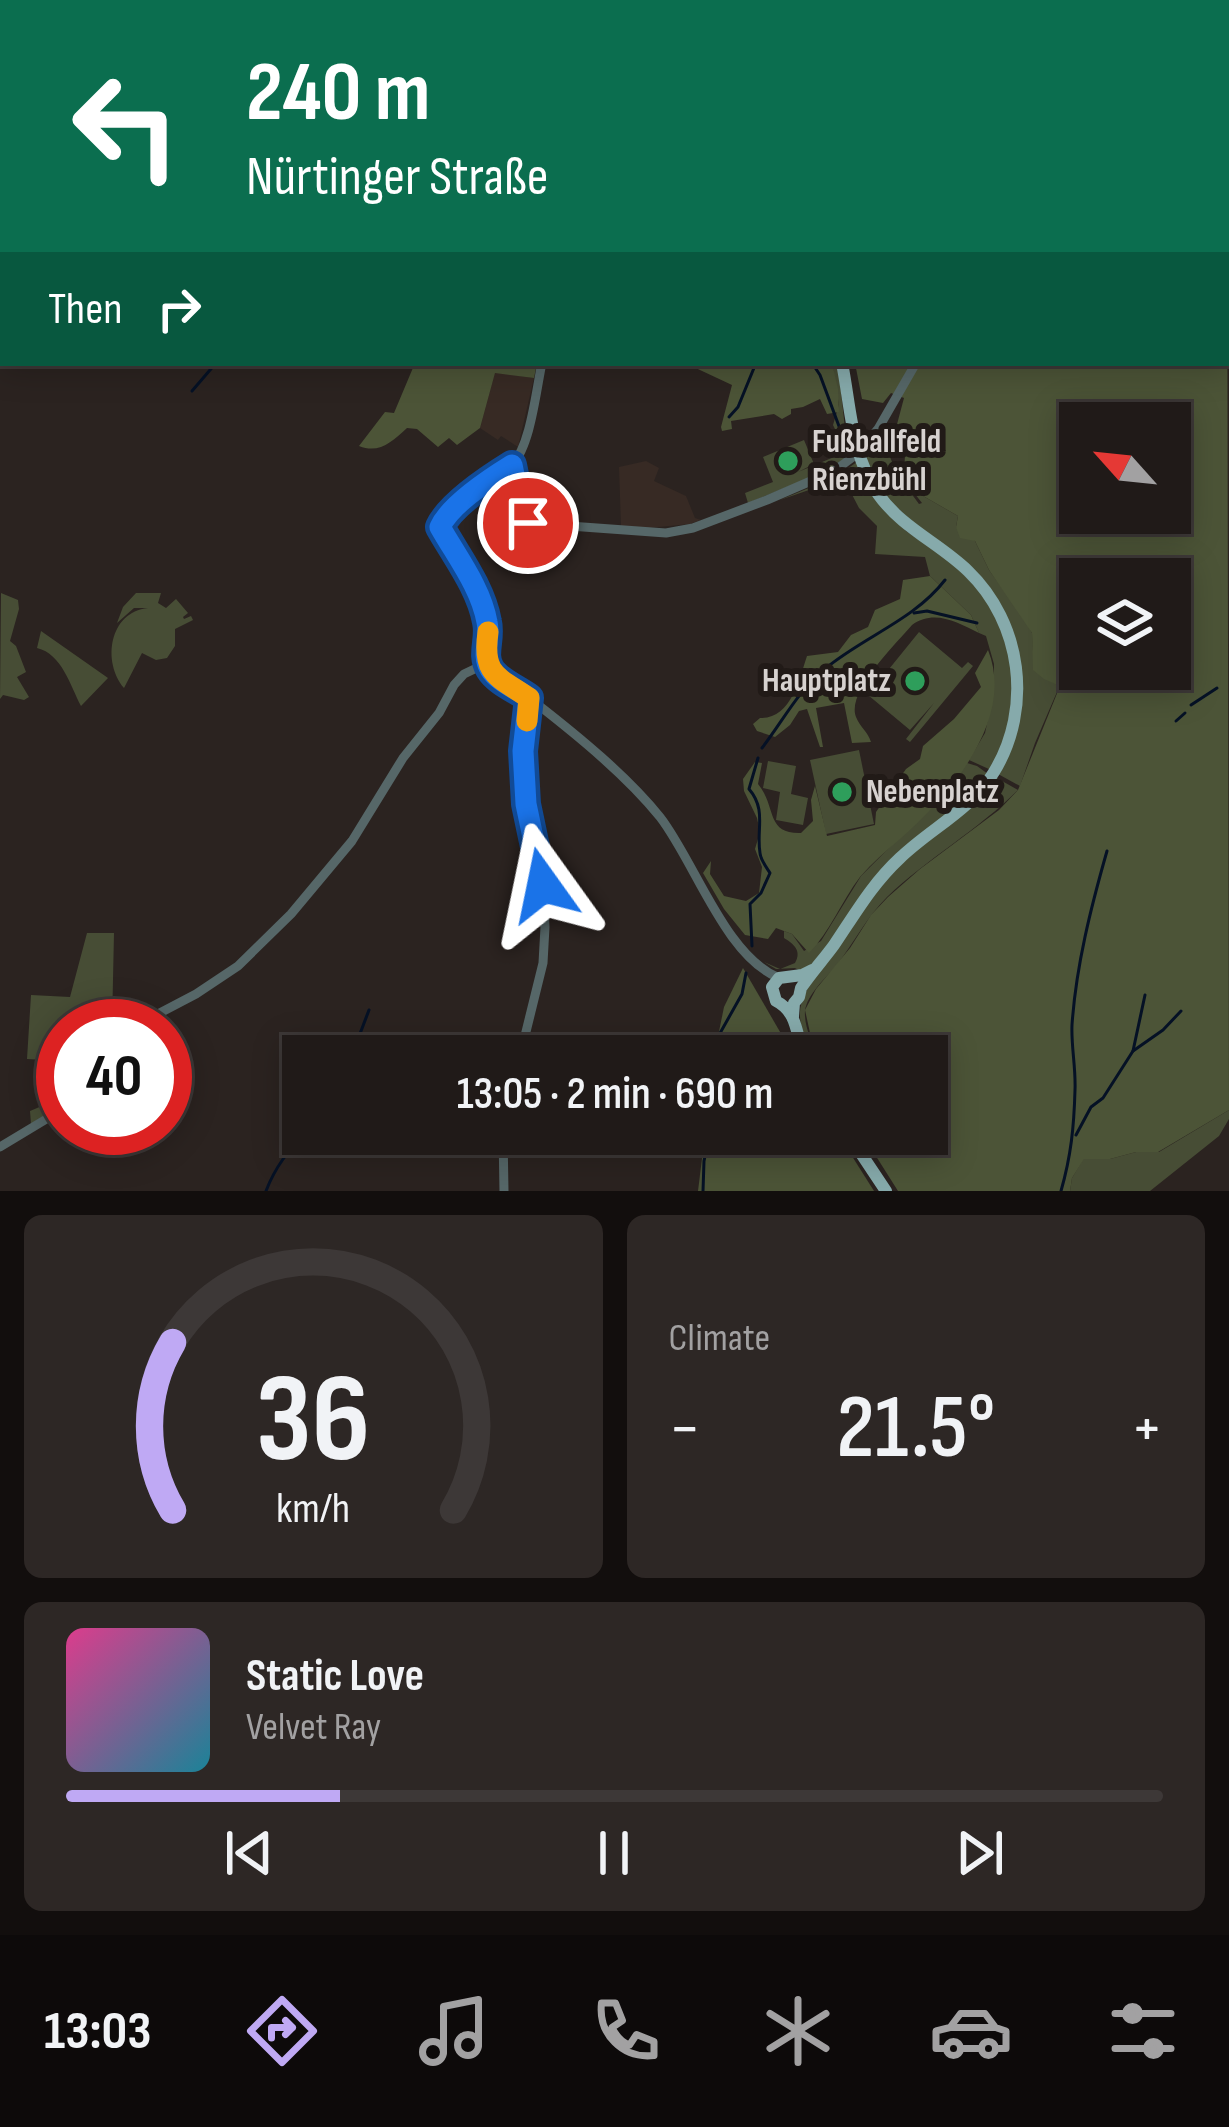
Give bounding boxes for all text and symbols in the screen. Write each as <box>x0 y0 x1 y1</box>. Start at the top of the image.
text: 240 m <box>246 43 430 144</box>
icon: left <box>48 48 204 204</box>
text: Nürtinger Straße <box>246 145 548 210</box>
icon: right <box>146 276 212 342</box>
text: Then <box>48 282 122 337</box>
north arrow <box>1059 402 1191 534</box>
map controls <box>1059 402 1191 690</box>
place label: Fußballfeld Rienzbühl <box>812 422 941 500</box>
marker: Fußballfeld Rienzbühl <box>775 448 801 474</box>
pin <box>477 472 579 574</box>
icon: arrive <box>495 490 561 556</box>
button: layers <box>1059 558 1191 690</box>
place label: Hauptplatz <box>762 661 891 701</box>
marker: Hauptplatz <box>902 668 928 694</box>
place label: Nebenplatz <box>866 772 999 812</box>
marker: Nebenplatz <box>829 779 855 805</box>
position arrow <box>480 822 606 948</box>
speed limit sign: 40 <box>36 999 192 1155</box>
text: 13:05 · 2 min · 690 m <box>457 1067 773 1122</box>
text: Climate <box>669 1315 770 1362</box>
text: 36 <box>256 1347 371 1496</box>
text: 21.5° <box>836 1375 995 1483</box>
text: − <box>669 1390 701 1469</box>
text: + <box>1131 1390 1163 1469</box>
text: km/h <box>276 1482 350 1534</box>
text: Static Love <box>246 1649 424 1704</box>
text: Velvet Ray <box>246 1704 381 1751</box>
icon: previous <box>216 1820 282 1886</box>
icon: pause <box>581 1820 647 1886</box>
icon: next <box>947 1820 1013 1886</box>
icon: directions <box>240 1989 324 2073</box>
icon: music <box>412 1989 496 2073</box>
icon: phone <box>584 1989 668 2073</box>
icon: climate <box>756 1989 840 2073</box>
icon: car <box>929 1989 1013 2073</box>
icon: filters <box>1101 1989 1185 2073</box>
text: 13:03 <box>44 1999 151 2064</box>

